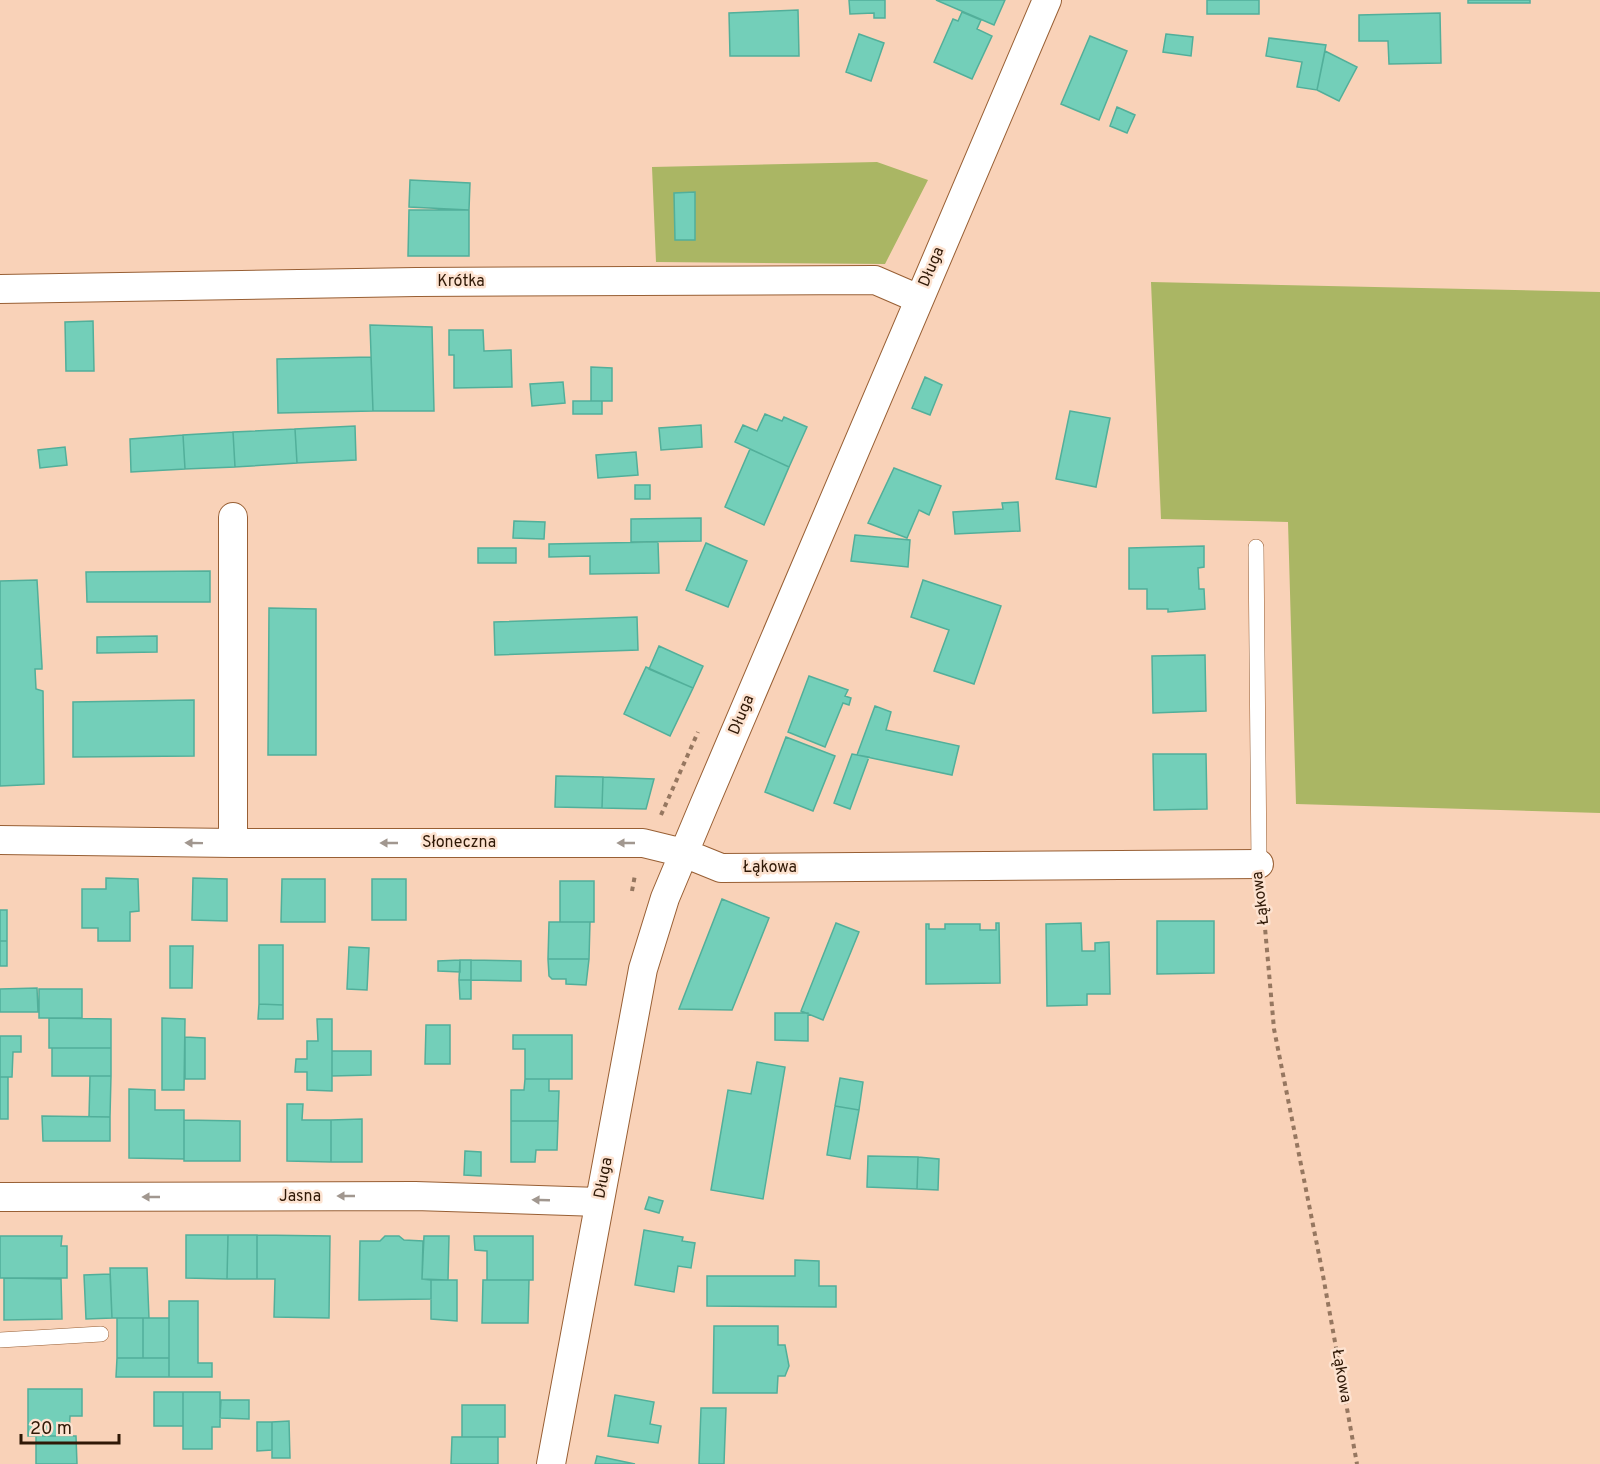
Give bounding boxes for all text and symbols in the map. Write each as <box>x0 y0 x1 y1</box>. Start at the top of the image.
street label: Długa <box>915 244 949 290</box>
street label: Krótka <box>437 272 485 292</box>
street label: Długa <box>725 692 759 738</box>
street label: Słoneczna <box>422 833 496 853</box>
one-way arrow <box>185 838 204 848</box>
one-way arrow <box>380 838 399 848</box>
one-way arrow <box>617 838 636 848</box>
street label: Łąkowa <box>743 858 797 878</box>
street label: Łąkowa <box>1248 870 1274 926</box>
street label: Długa <box>590 1156 618 1200</box>
street label: Jasna <box>279 1187 321 1207</box>
one-way arrow <box>336 1191 355 1201</box>
one-way arrow <box>141 1192 160 1202</box>
one-way arrow <box>531 1195 550 1205</box>
street label: Łąkowa <box>1326 1348 1356 1404</box>
scale bar <box>21 1407 118 1445</box>
text: 20 m <box>30 1418 72 1441</box>

